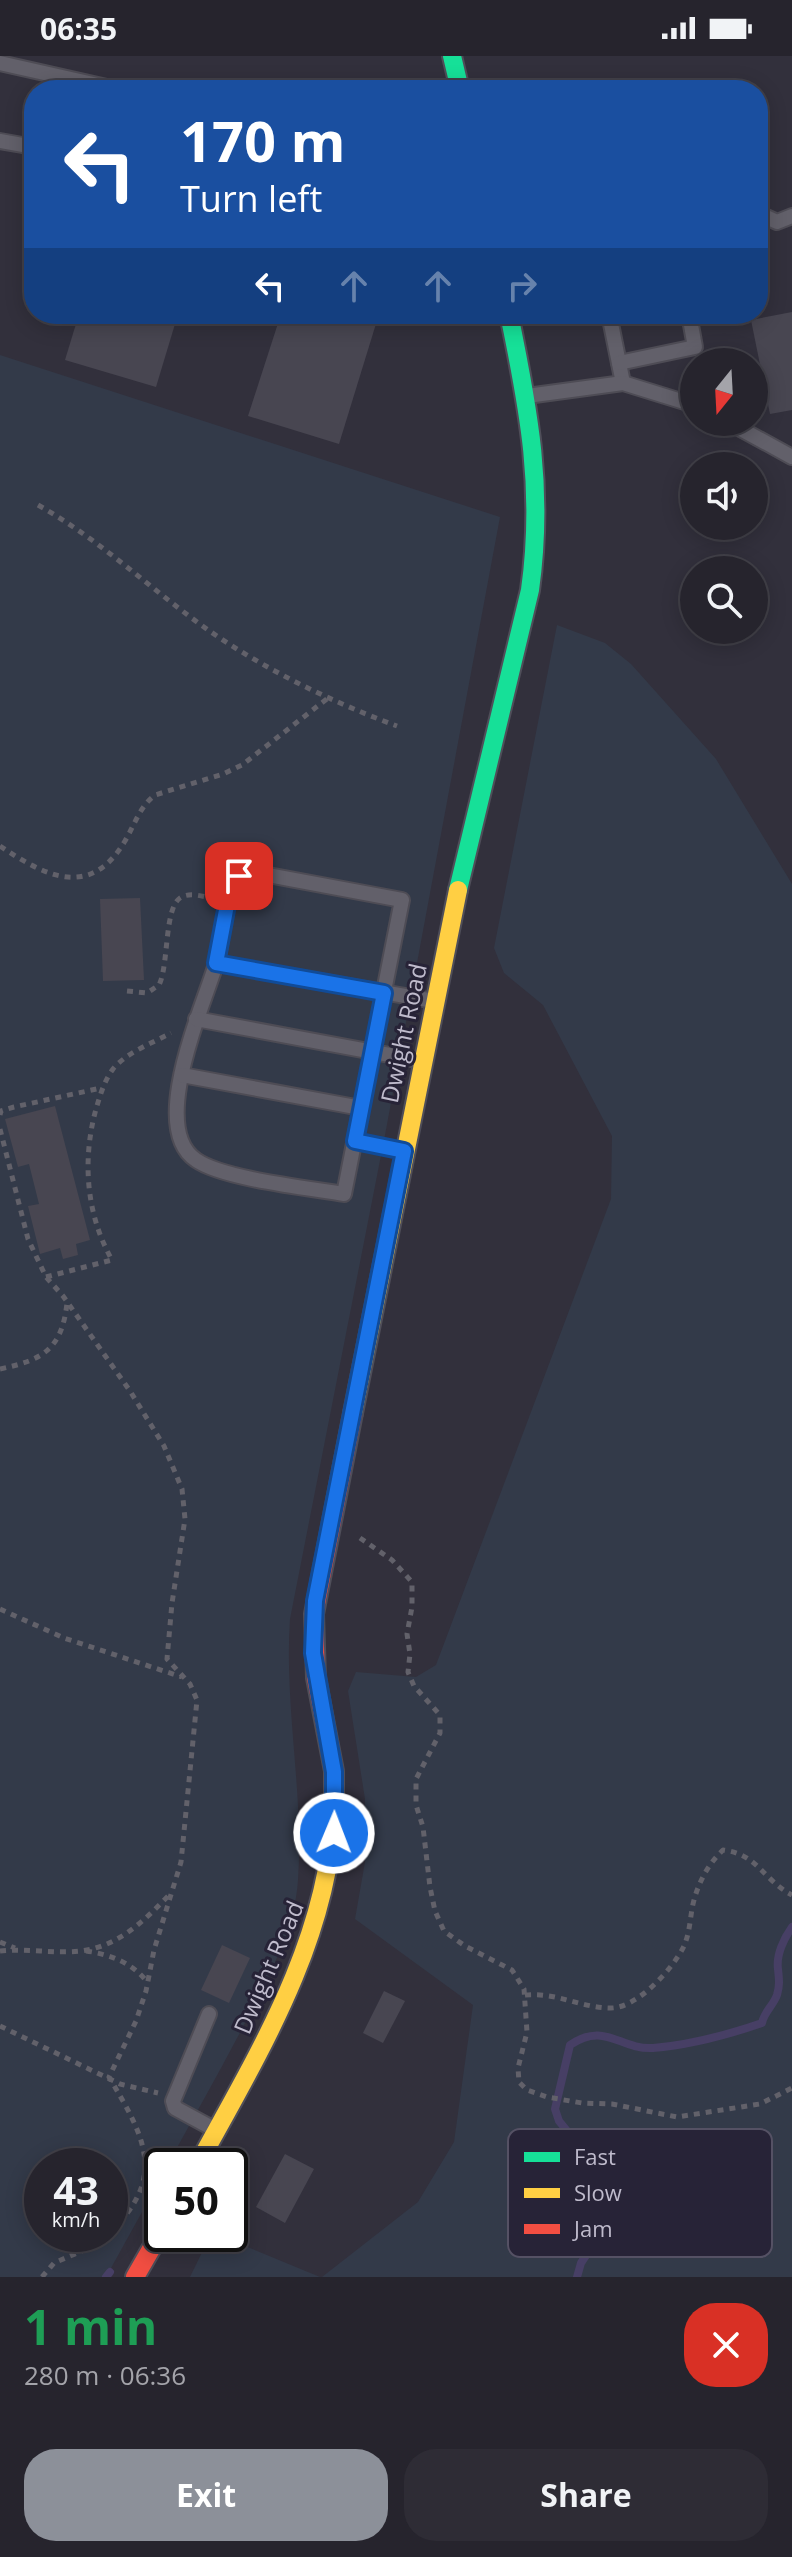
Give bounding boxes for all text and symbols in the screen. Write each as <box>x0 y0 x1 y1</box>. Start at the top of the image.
text: 06:35 <box>40 8 117 49</box>
text: 170 m <box>180 102 346 178</box>
icon: left <box>48 112 152 216</box>
text: Turn left <box>180 174 322 223</box>
icon: left <box>248 264 292 308</box>
icon: ahead <box>332 264 376 308</box>
icon: ahead <box>416 264 460 308</box>
icon: right <box>500 264 544 308</box>
north arrow <box>680 348 768 436</box>
map controls <box>680 348 768 644</box>
button: sound <box>680 452 768 540</box>
button: search <box>680 556 768 644</box>
pin <box>205 842 273 910</box>
icon: arrive <box>217 854 261 898</box>
street label: Dwight Road <box>372 960 434 1106</box>
position arrow <box>292 1791 376 1875</box>
street label: Dwight Road <box>225 1895 311 2039</box>
legend <box>508 2129 772 2257</box>
text: Fast <box>574 2141 616 2171</box>
speed limit sign: 50 <box>144 2148 248 2252</box>
text: 43 <box>53 2162 99 2217</box>
text: Slow <box>574 2177 622 2207</box>
text: km/h <box>52 2206 100 2233</box>
text: Jam <box>572 2213 613 2243</box>
text: 1 min <box>24 2294 157 2359</box>
button: close <box>684 2303 768 2387</box>
text: 280 m · 06:36 <box>24 2357 186 2393</box>
button: Exit <box>24 2449 388 2541</box>
button: Share <box>404 2449 768 2541</box>

